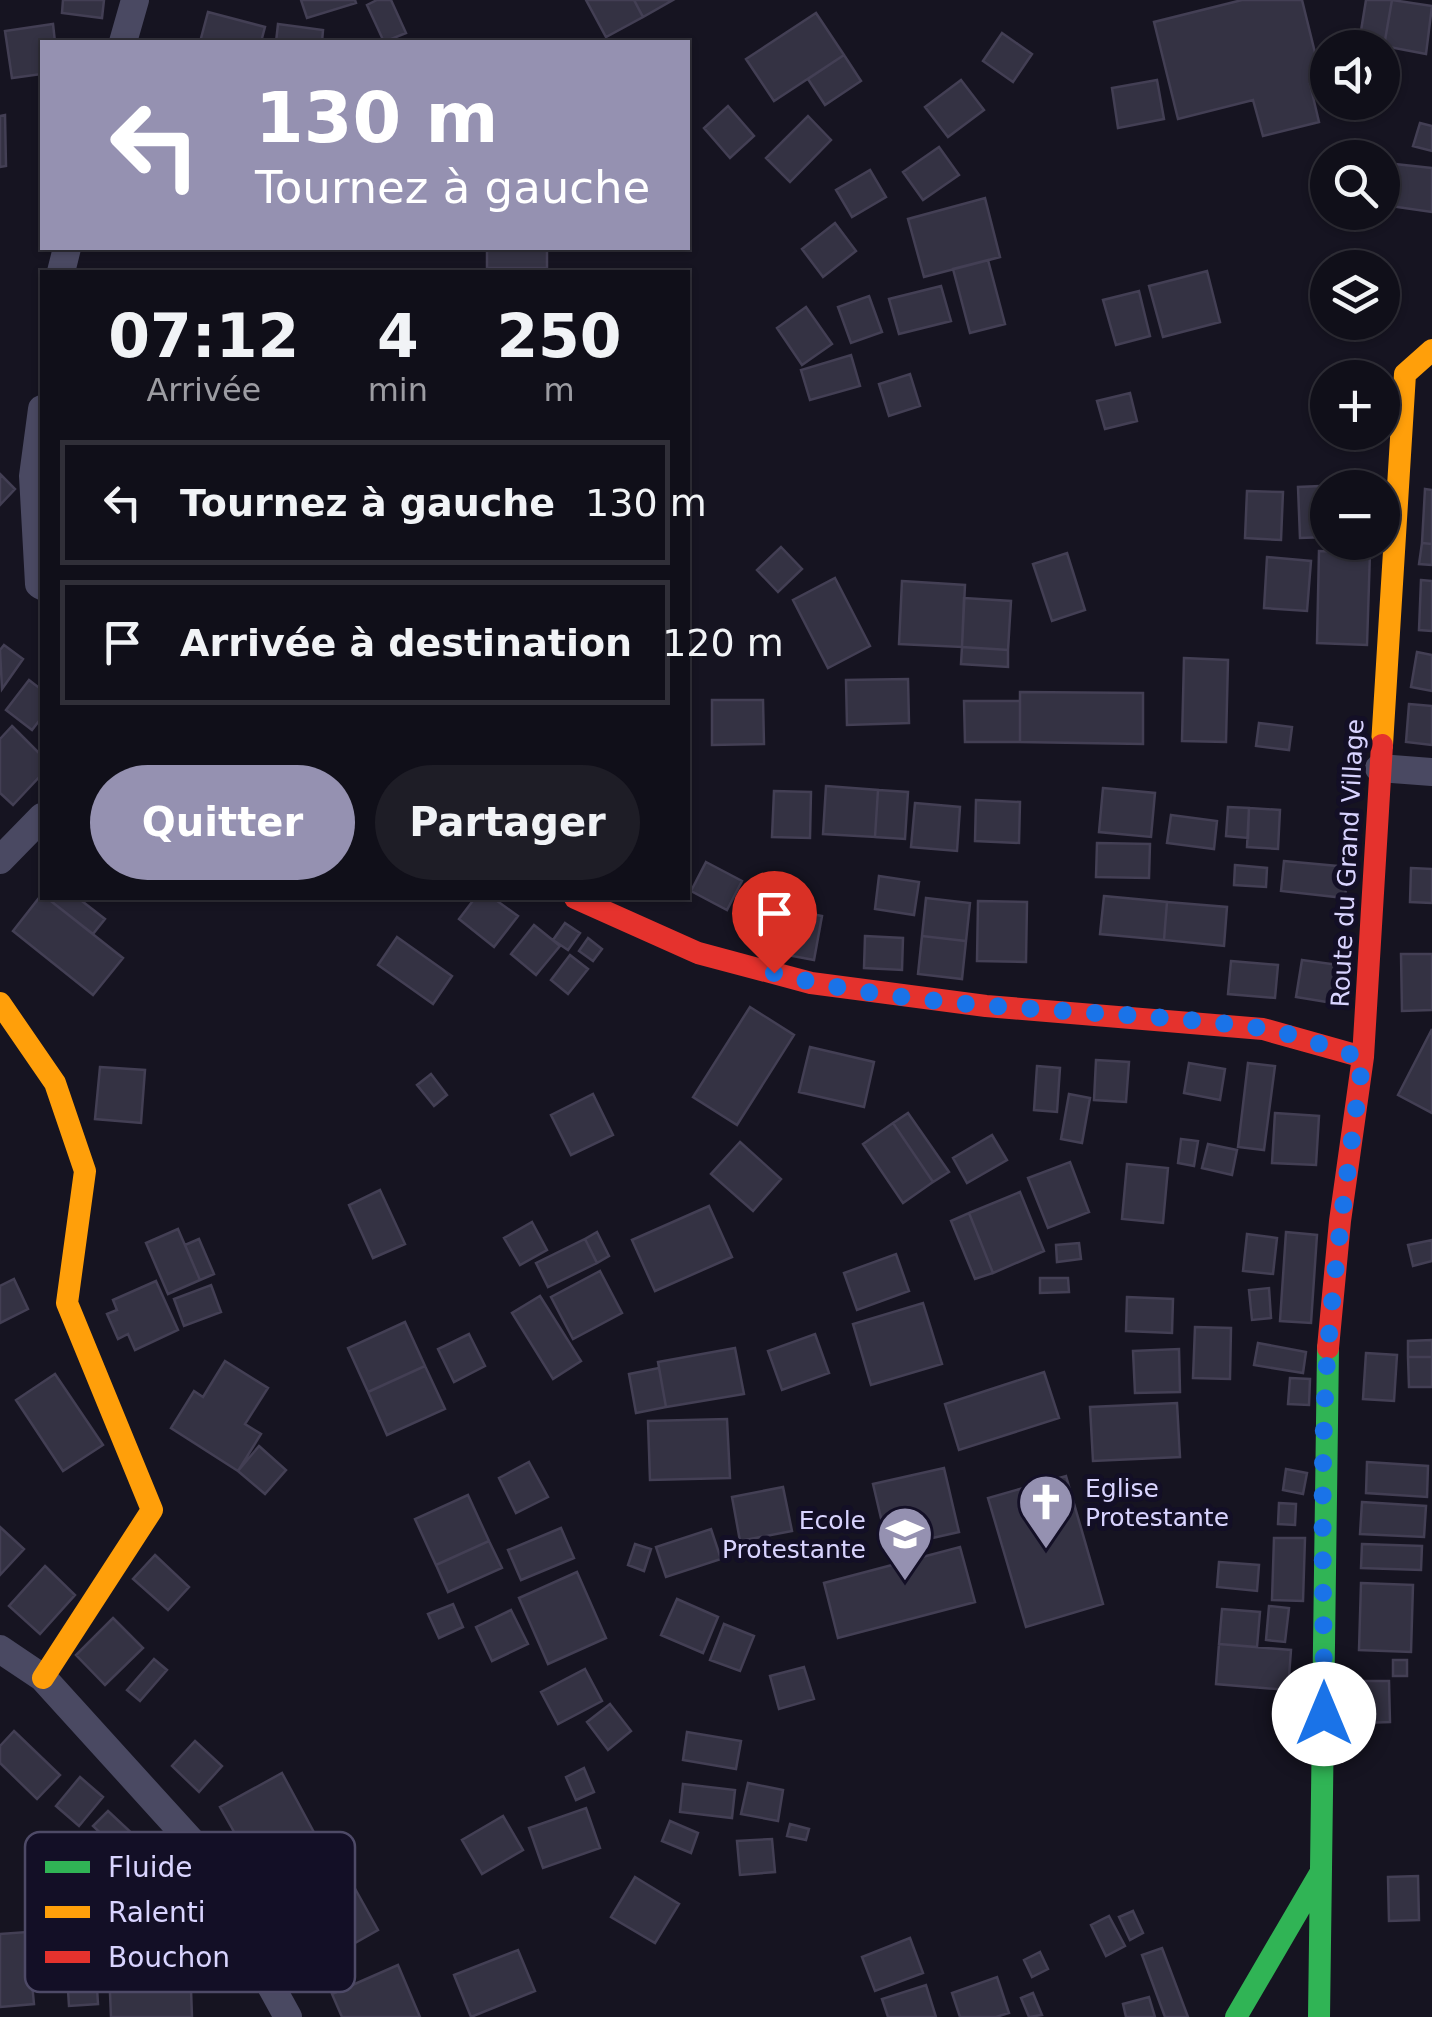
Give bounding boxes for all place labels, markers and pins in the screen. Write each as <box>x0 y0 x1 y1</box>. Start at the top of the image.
pin <box>732 871 817 974</box>
church icon: Eglise Protestante <box>1016 1472 1076 1551</box>
place label: Eglise Protestante <box>1085 1474 1229 1532</box>
school or university icon: Ecole Protestante <box>875 1504 935 1583</box>
place label: Ecole Protestante <box>722 1506 866 1564</box>

